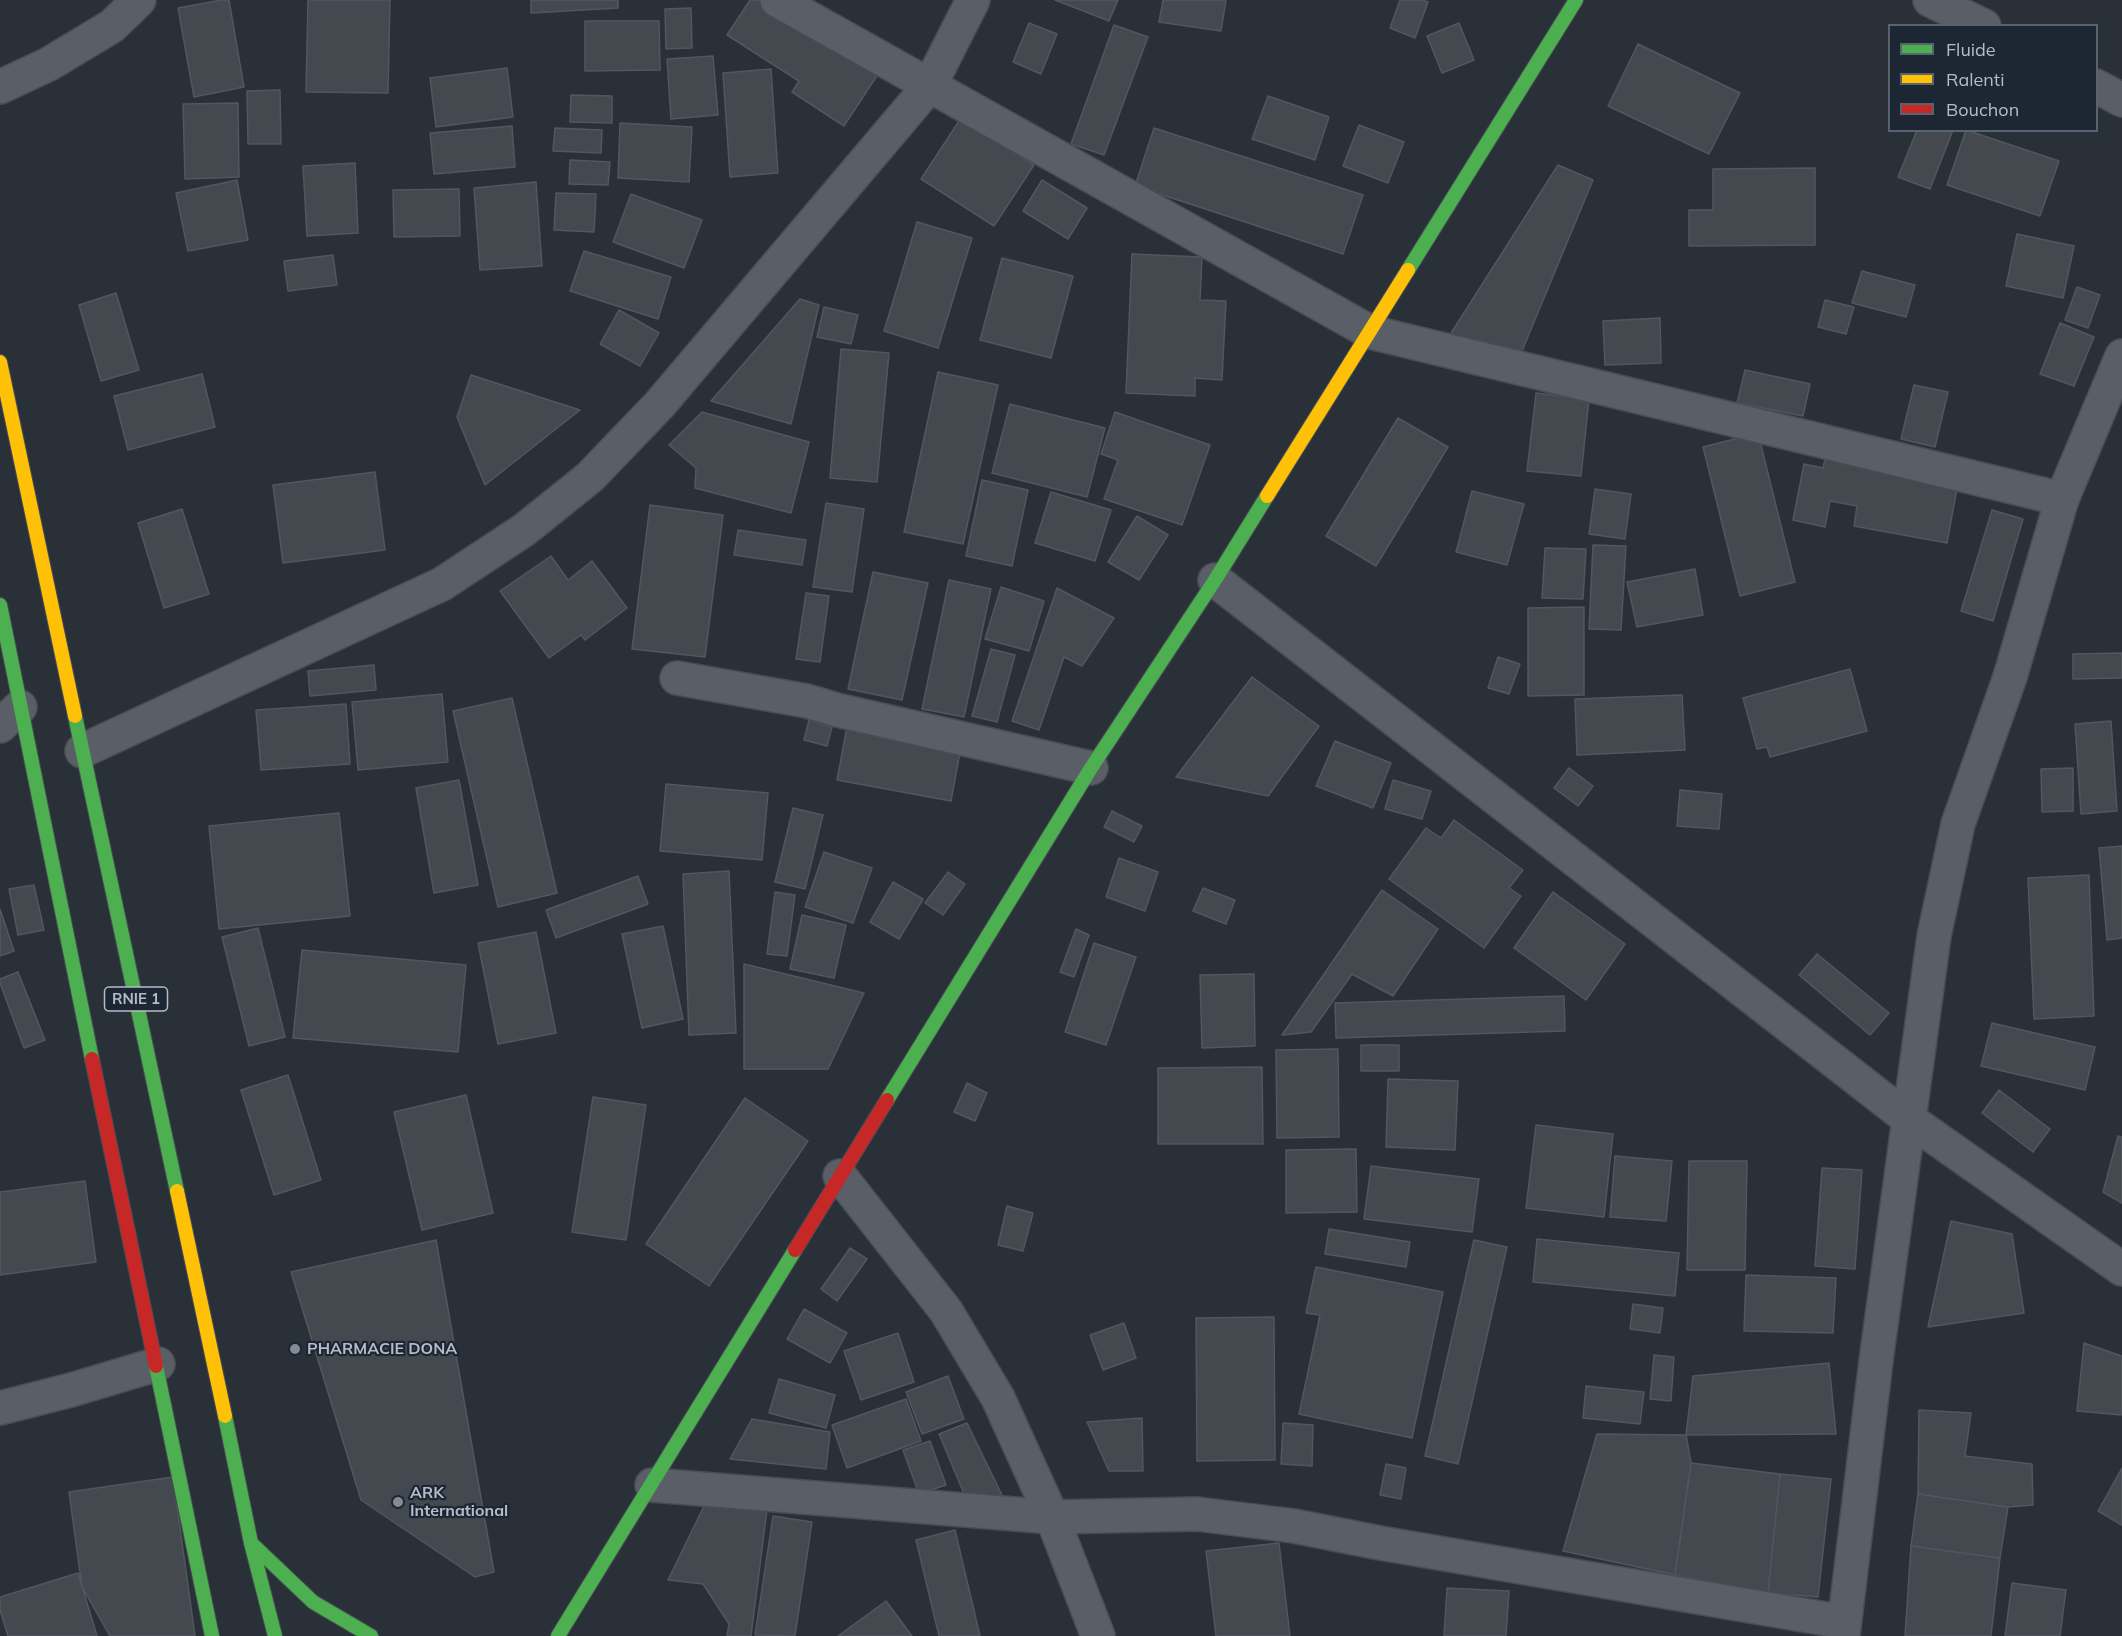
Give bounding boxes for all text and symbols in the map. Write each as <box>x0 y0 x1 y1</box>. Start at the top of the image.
legend <box>1888 24 2098 132</box>
text: Fluide <box>1946 38 1996 61</box>
text: Ralenti <box>1946 68 2004 91</box>
text: Bouchon <box>1946 98 2019 121</box>
road number: RNIE 1 <box>104 987 168 1011</box>
place label: PHARMACIE DONA <box>307 1339 457 1359</box>
marker: PHARMACIE DONA <box>288 1342 302 1356</box>
place label: ARK International <box>410 1483 508 1521</box>
marker: ARK International <box>391 1495 405 1509</box>

